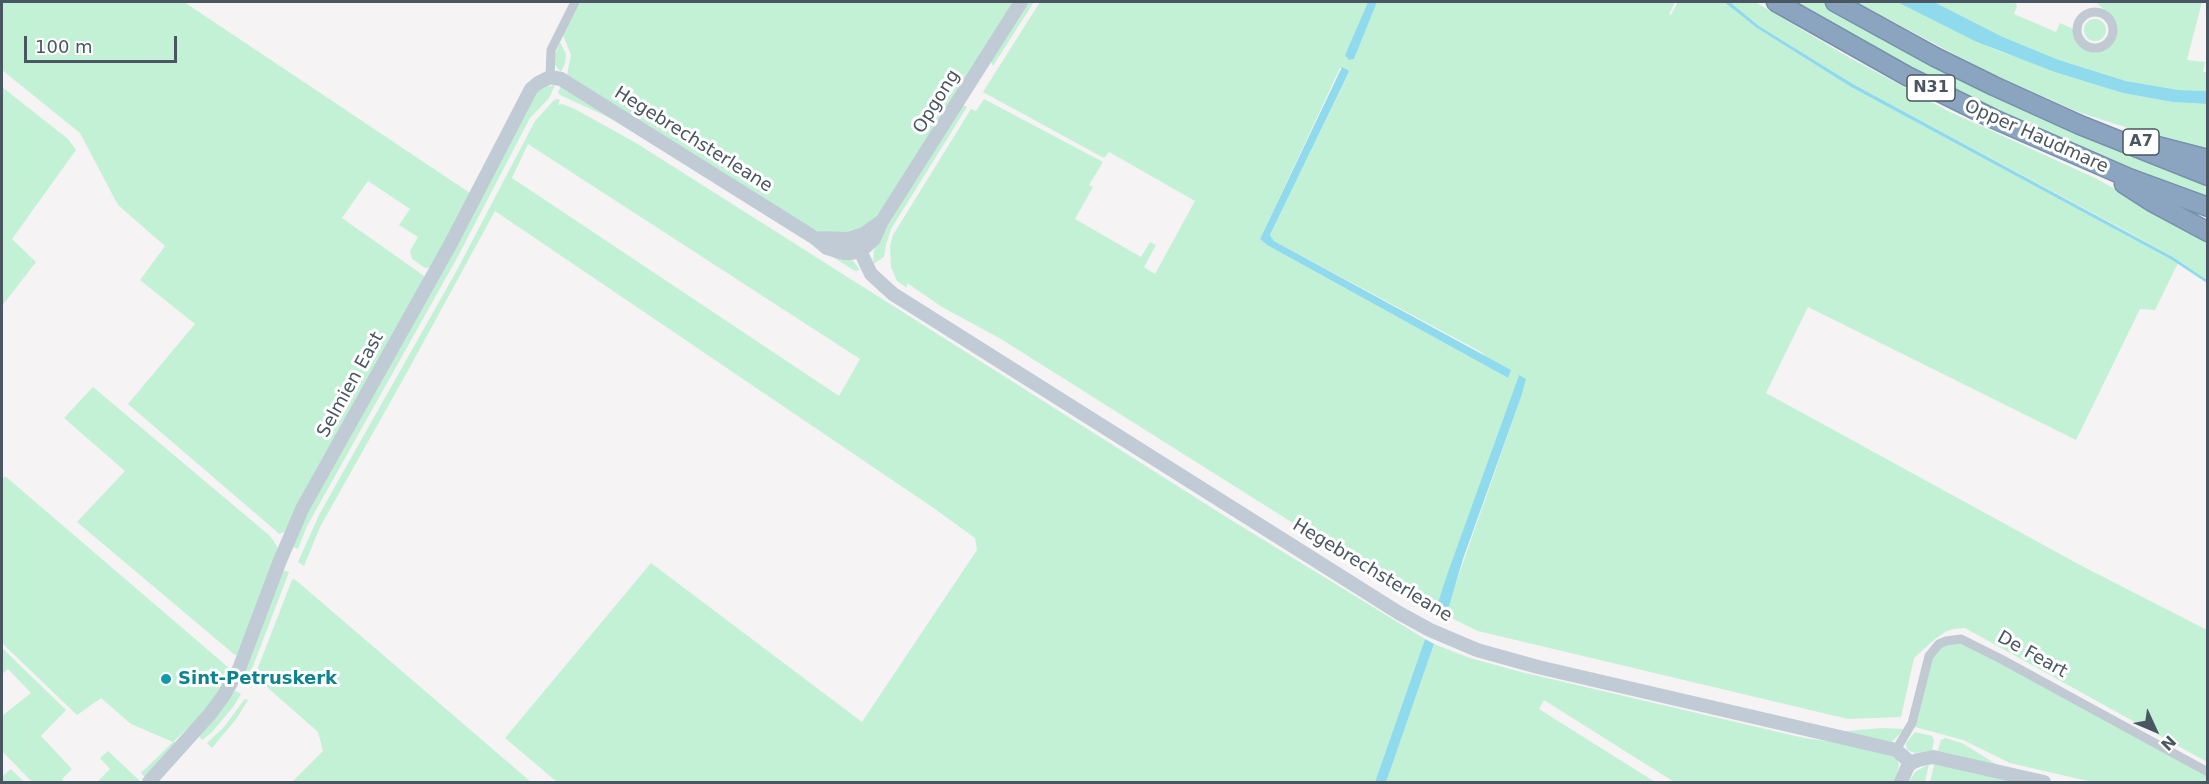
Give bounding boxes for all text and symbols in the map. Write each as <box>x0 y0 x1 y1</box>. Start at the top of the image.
scale bar <box>27 24 180 62</box>
text: 100 m <box>35 36 93 57</box>
street label: Opgong <box>909 66 965 138</box>
road number: N31 <box>1907 75 1955 101</box>
street label: Hegebrechsterleane <box>610 83 776 197</box>
street label: Opper Haudmare <box>1961 96 2111 178</box>
road number: A7 <box>2123 129 2159 155</box>
street label: Selmien East <box>313 329 389 441</box>
street label: Hegebrechsterleane <box>1288 515 1456 627</box>
street label: De Feart <box>1993 627 2071 683</box>
place label: Sint-Petruskerk <box>178 668 337 690</box>
marker: Sint-Petruskerk <box>159 672 173 686</box>
north arrow <box>2125 700 2185 760</box>
text: N <box>2157 731 2180 754</box>

